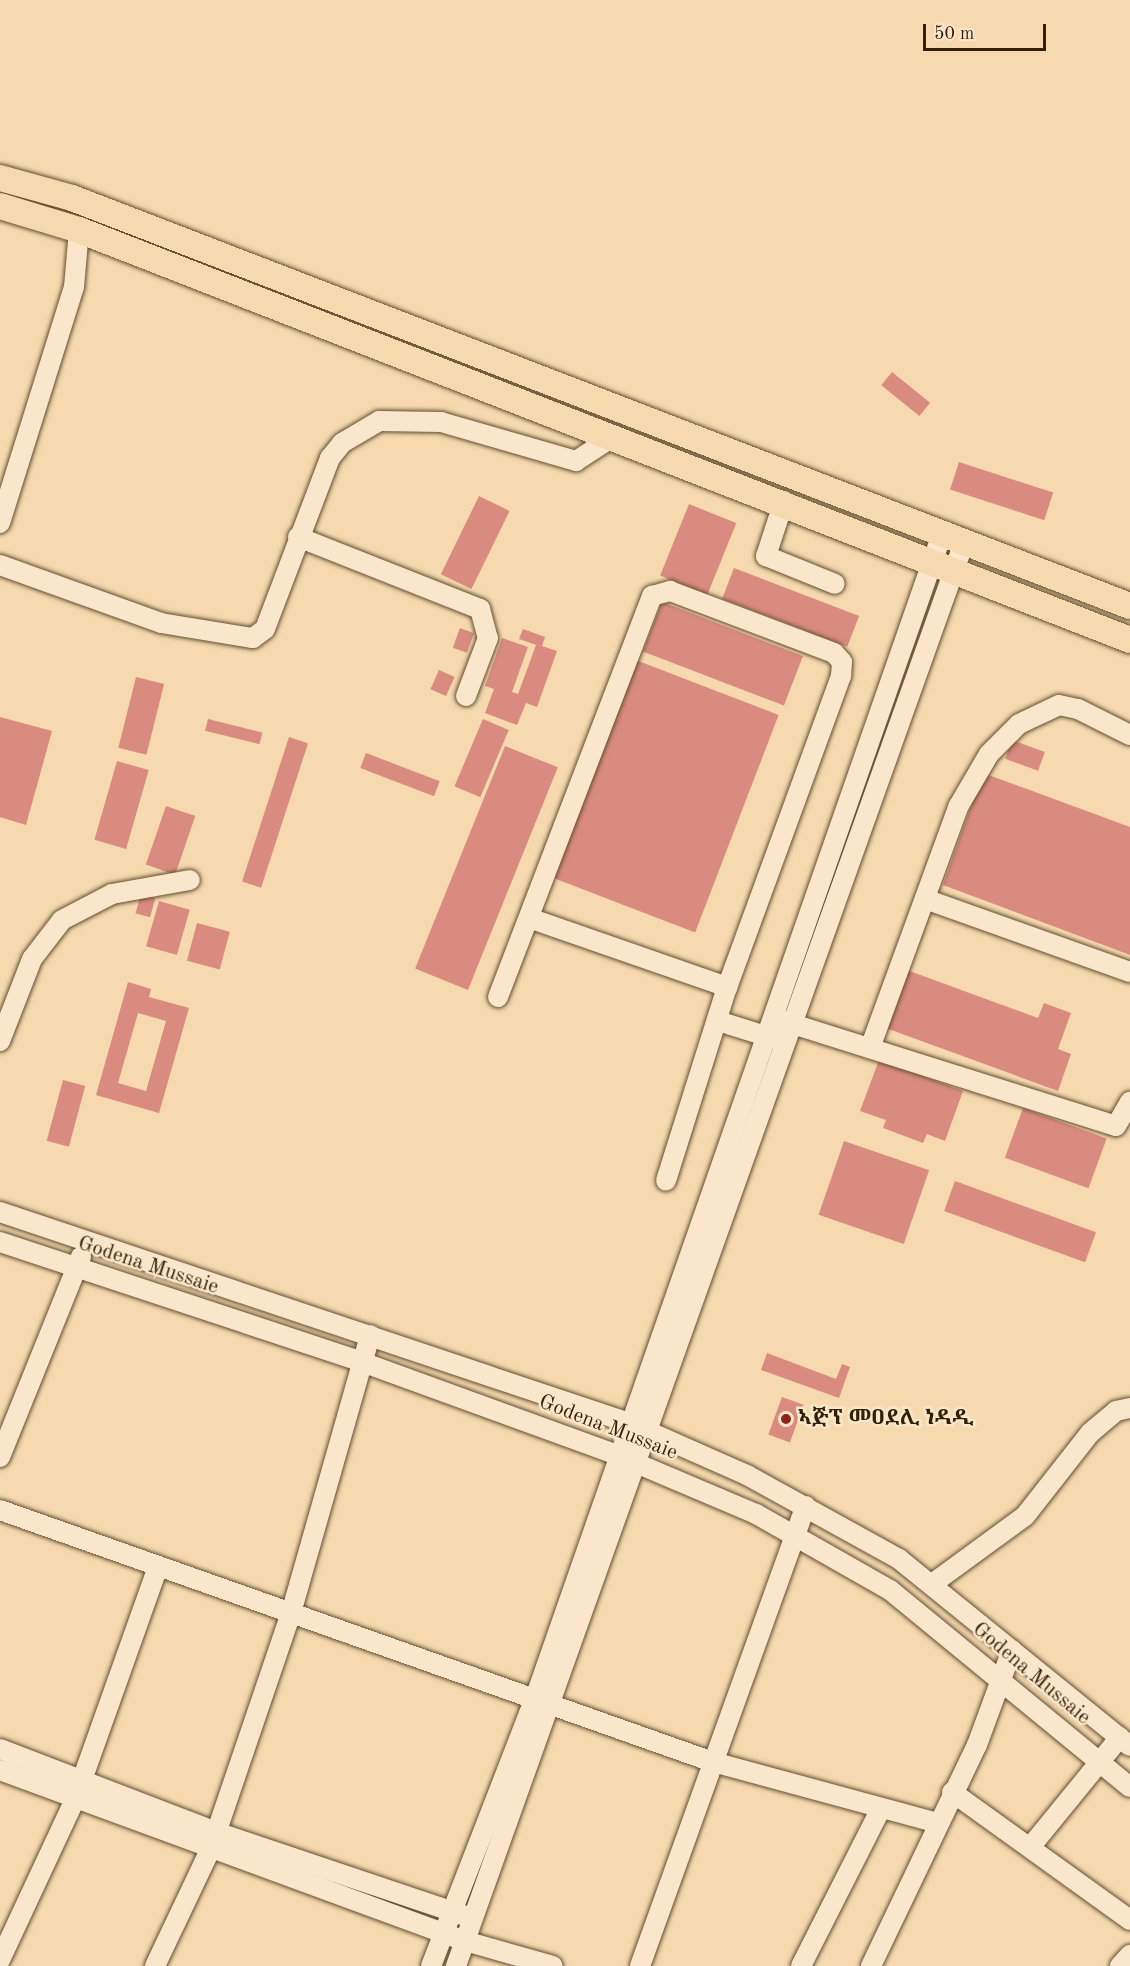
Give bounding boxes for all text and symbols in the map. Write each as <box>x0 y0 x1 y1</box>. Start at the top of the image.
scale bar <box>926 12 1049 50</box>
text: 50 m <box>934 25 974 43</box>
street label: Godena Mussaie <box>74 1231 222 1301</box>
street label: Godena Mussaie <box>535 1390 681 1466</box>
place label: ኣጅፕ መዐደሊ ነዳዲ <box>798 1406 974 1432</box>
marker: ኣጅፕ መዐደሊ ነዳዲ <box>779 1412 793 1426</box>
street label: Godena Mussaie <box>967 1617 1095 1731</box>

